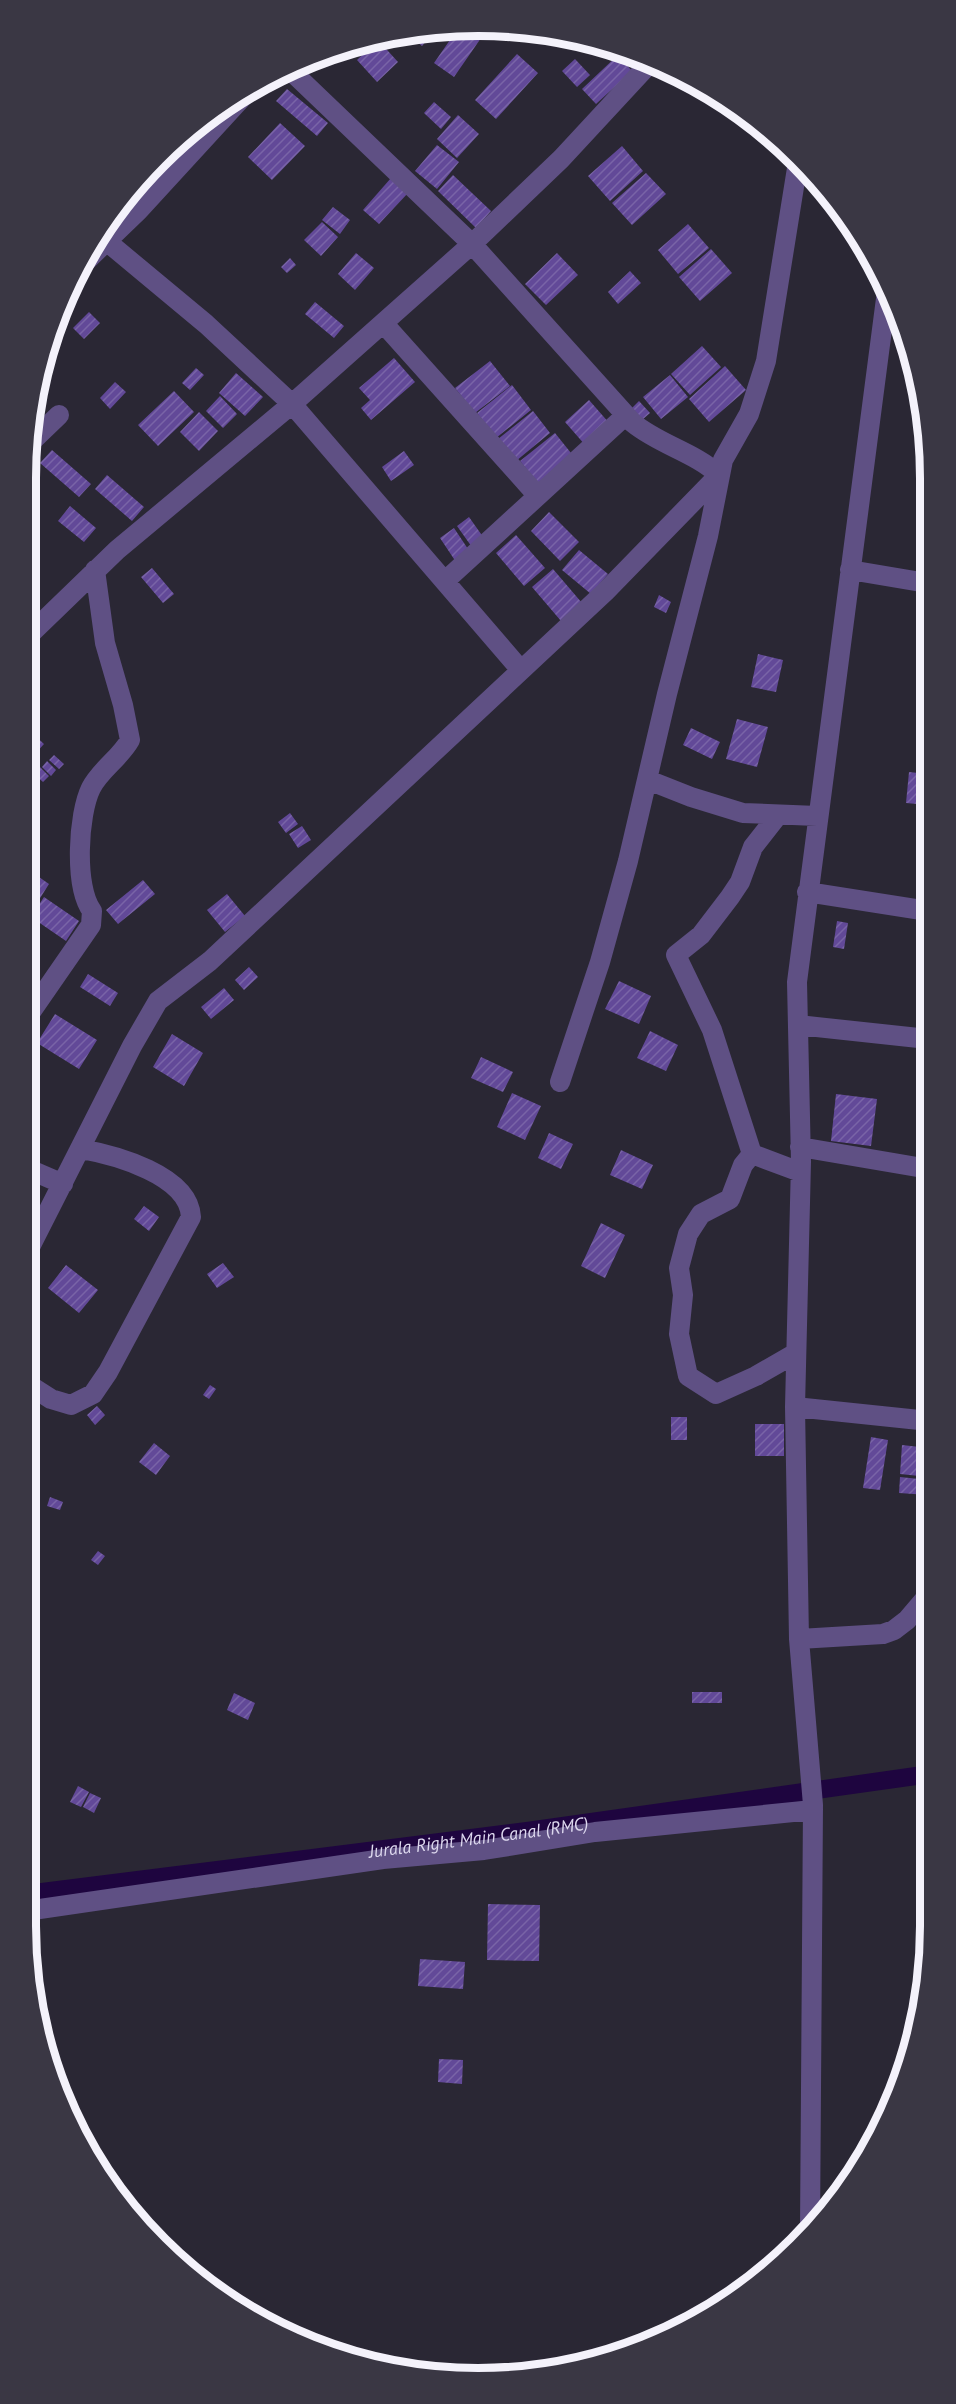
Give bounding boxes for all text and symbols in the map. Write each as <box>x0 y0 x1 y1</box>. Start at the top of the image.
water label: Jurala Right Main Canal (RMC) <box>365 1811 590 1863</box>

